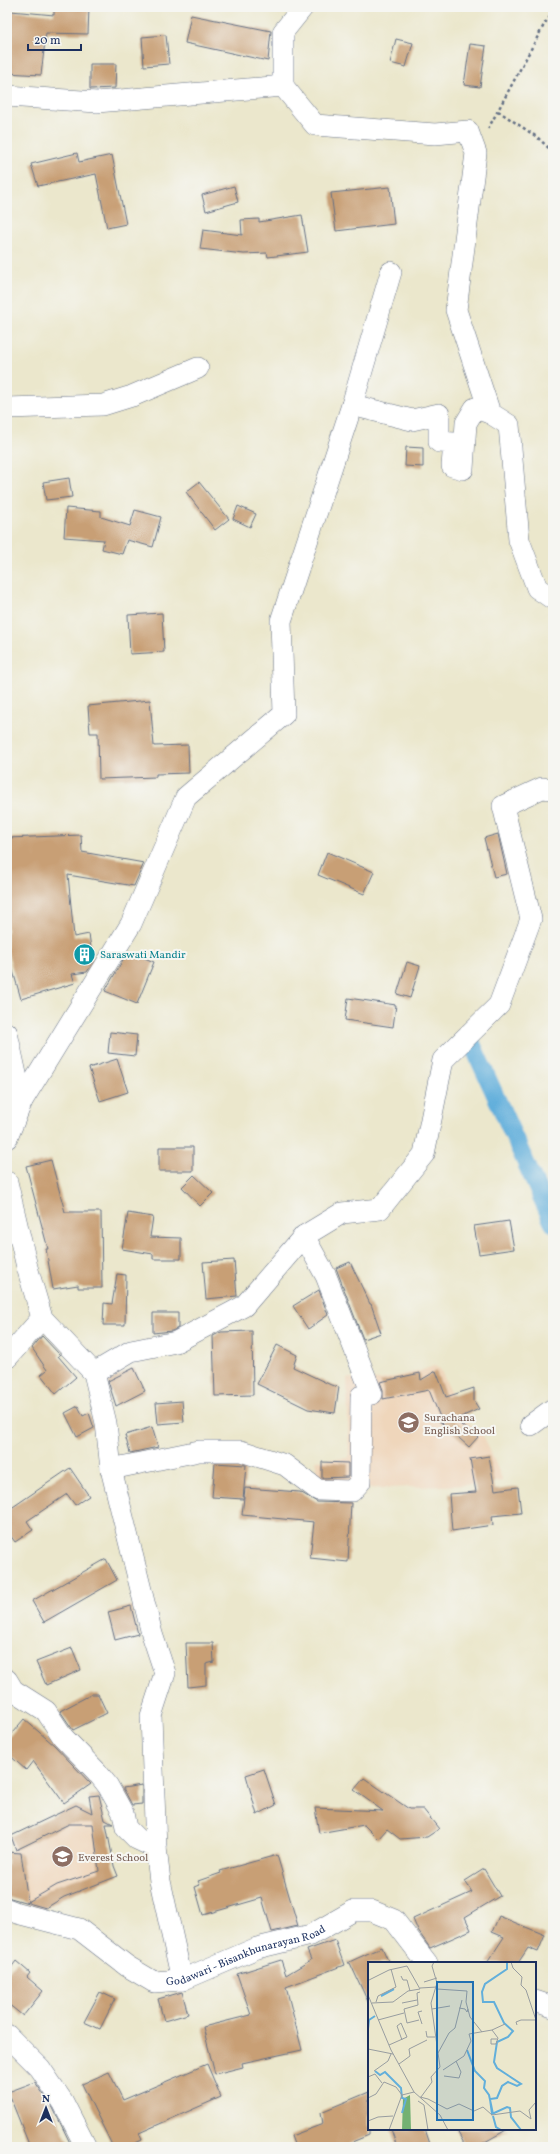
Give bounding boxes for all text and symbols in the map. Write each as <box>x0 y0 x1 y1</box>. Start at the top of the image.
scale bar <box>28 26 81 52</box>
text: 20 m <box>34 33 61 49</box>
building icon: Saraswati Mandir <box>71 941 97 967</box>
place label: Saraswati Mandir <box>100 948 186 963</box>
school or university icon: Surachana English School <box>396 1410 422 1436</box>
place label: Surachana English School <box>424 1411 495 1439</box>
school or university icon: Everest School <box>49 1844 75 1870</box>
place label: Everest School <box>78 1851 148 1866</box>
street label: Godawari - Bisankhunarayan Road <box>166 1922 329 1990</box>
inset map <box>368 1962 536 2130</box>
north arrow <box>26 2088 66 2128</box>
text: N <box>42 2092 50 2107</box>

